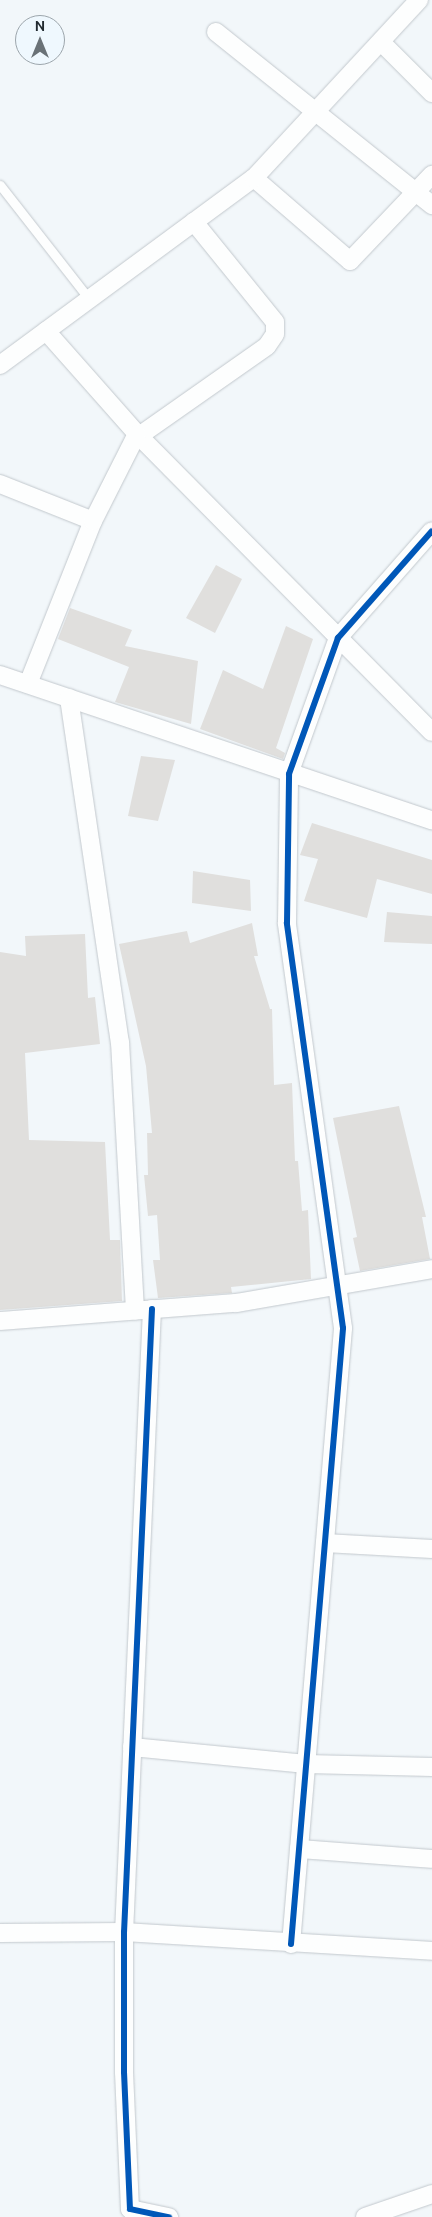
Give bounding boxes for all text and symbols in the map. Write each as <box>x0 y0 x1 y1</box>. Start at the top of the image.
north arrow <box>15 15 65 65</box>
text: N <box>35 18 45 34</box>

